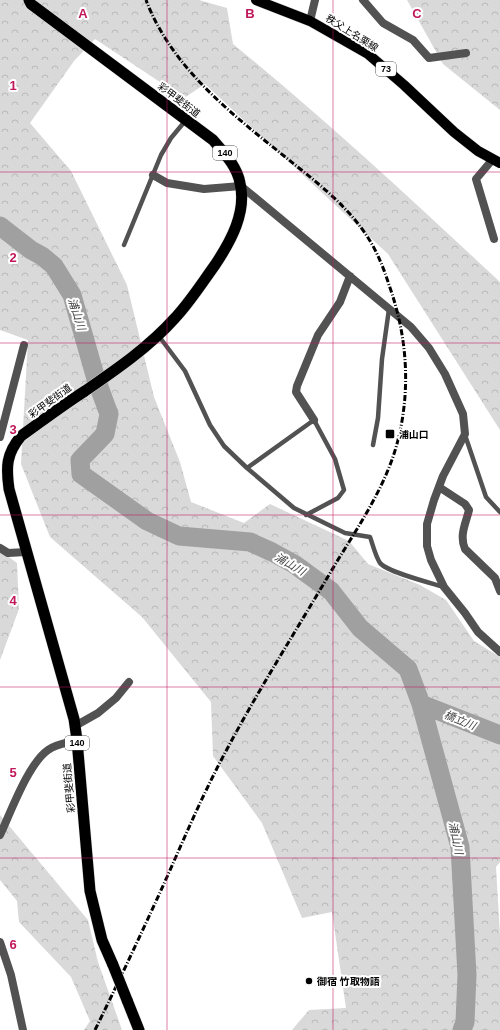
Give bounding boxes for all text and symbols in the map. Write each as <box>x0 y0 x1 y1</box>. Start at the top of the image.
text: A <box>78 6 88 21</box>
text: B <box>245 6 255 21</box>
text: C <box>412 6 422 21</box>
street label: 秩父上名栗線 <box>324 12 380 54</box>
road number: 73 <box>376 62 396 76</box>
text: 1 <box>9 78 17 93</box>
street label: 彩甲斐街道 <box>156 81 202 119</box>
road number: 140 <box>213 146 237 160</box>
text: 2 <box>9 250 17 265</box>
water label: 浦山川 <box>66 296 88 332</box>
street label: 彩甲斐街道 <box>27 382 73 420</box>
text: 3 <box>9 422 17 437</box>
marker: 浦山口 <box>384 428 396 440</box>
place label: 浦山口 <box>399 429 429 440</box>
water label: 浦山川 <box>273 551 308 578</box>
text: 4 <box>9 593 17 608</box>
water label: 橋立川 <box>442 708 478 732</box>
road number: 140 <box>65 736 89 750</box>
street label: 彩甲斐街道 <box>61 763 77 813</box>
text: 5 <box>9 765 17 780</box>
water label: 浦山川 <box>447 821 466 856</box>
text: 6 <box>9 937 17 952</box>
marker: 御宿 竹取物語 <box>304 976 314 986</box>
place label: 御宿 竹取物語 <box>316 976 380 987</box>

